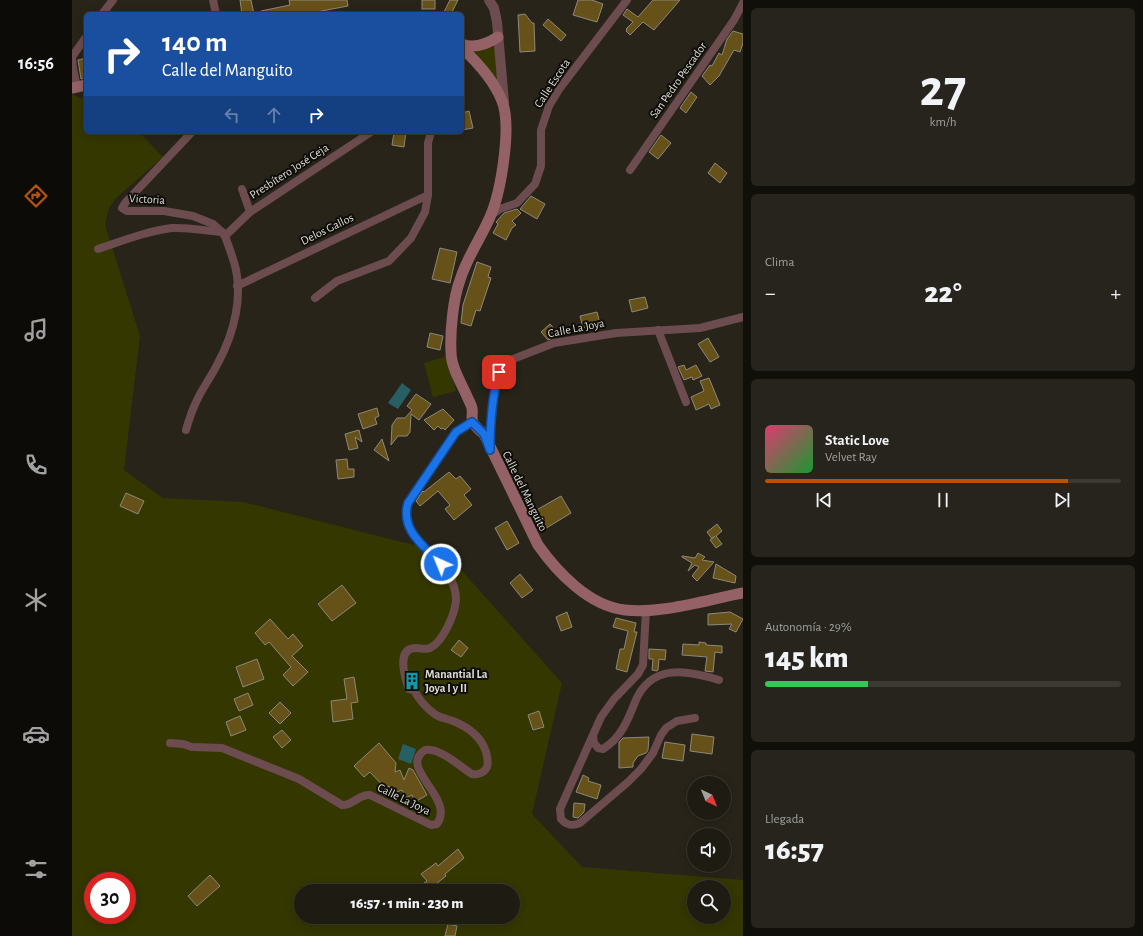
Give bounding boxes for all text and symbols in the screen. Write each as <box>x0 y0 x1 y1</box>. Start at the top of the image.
icon: right <box>96 28 148 80</box>
text: 140 m <box>162 29 228 57</box>
street label: San Pedro Pescador <box>647 40 709 120</box>
text: 16:56 <box>18 55 54 73</box>
street label: Calle Escota <box>532 56 572 109</box>
text: Calle del Manguito <box>162 62 293 80</box>
text: 27 <box>920 63 966 115</box>
icon: left <box>221 104 243 126</box>
icon: ahead <box>263 104 285 126</box>
icon: right <box>305 104 327 126</box>
text: km/h <box>930 116 956 129</box>
street label: Presbítero José Ceja <box>247 141 332 202</box>
icon: directions <box>22 182 50 210</box>
street label: Victoria <box>129 192 166 206</box>
street label: Delos Gallos <box>299 211 355 247</box>
text: Clima <box>765 256 795 269</box>
text: 22° <box>924 278 962 308</box>
text: − <box>765 282 776 304</box>
text: + <box>1110 282 1121 304</box>
icon: music <box>22 316 50 344</box>
street label: Calle La Joya <box>547 317 606 340</box>
pin <box>482 355 516 389</box>
icon: arrive <box>488 361 510 383</box>
text: Static Love <box>825 433 889 448</box>
street label: Calle del Manguito <box>500 449 550 533</box>
icon: phone <box>22 451 50 479</box>
text: Velvet Ray <box>825 451 877 464</box>
icon: previous <box>813 489 835 511</box>
icon: pause <box>932 489 954 511</box>
icon: next <box>1051 489 1073 511</box>
position arrow <box>420 543 462 585</box>
icon: climate <box>22 586 50 614</box>
text: Autonomía · 29% <box>765 621 852 634</box>
text: 145 km <box>765 643 849 673</box>
place label: Manantial La Joya I y II <box>425 668 488 695</box>
building icon: Manantial La Joya I y II <box>402 671 422 691</box>
icon: car <box>22 720 50 748</box>
north arrow <box>687 776 731 820</box>
map controls <box>687 776 731 924</box>
street label: Calle La Joya <box>375 781 433 818</box>
text: Llegada <box>765 813 804 826</box>
button: sound <box>687 828 731 872</box>
text: 16:57 <box>765 835 824 865</box>
icon: filters <box>22 855 50 883</box>
speed limit sign: 30 <box>84 872 136 924</box>
button: search <box>687 880 731 924</box>
text: 16:57 · 1 min · 230 m <box>351 896 463 911</box>

